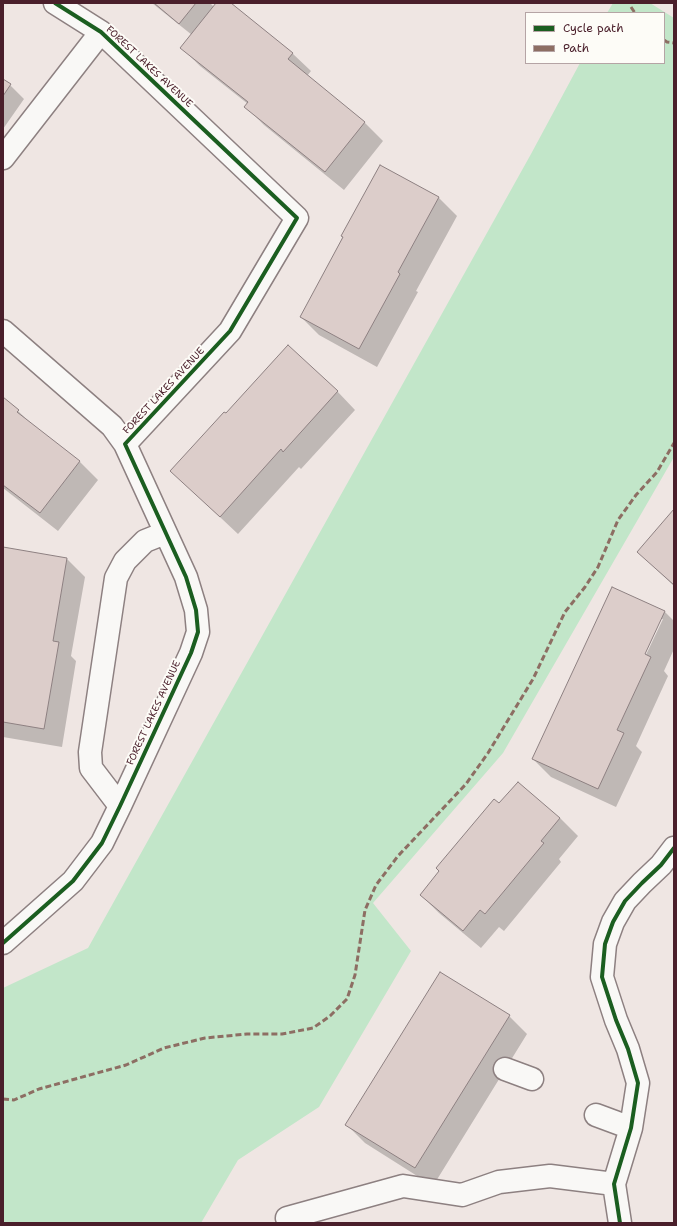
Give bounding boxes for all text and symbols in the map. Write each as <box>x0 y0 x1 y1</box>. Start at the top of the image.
legend <box>525 12 665 64</box>
text: Cycle path <box>563 20 624 36</box>
street label: FOREST LAKES AVENUE <box>103 24 195 110</box>
text: Path <box>563 40 589 56</box>
street label: FOREST LAKES AVENUE <box>121 345 207 437</box>
street label: FOREST LAKES AVENUE <box>124 659 184 767</box>

